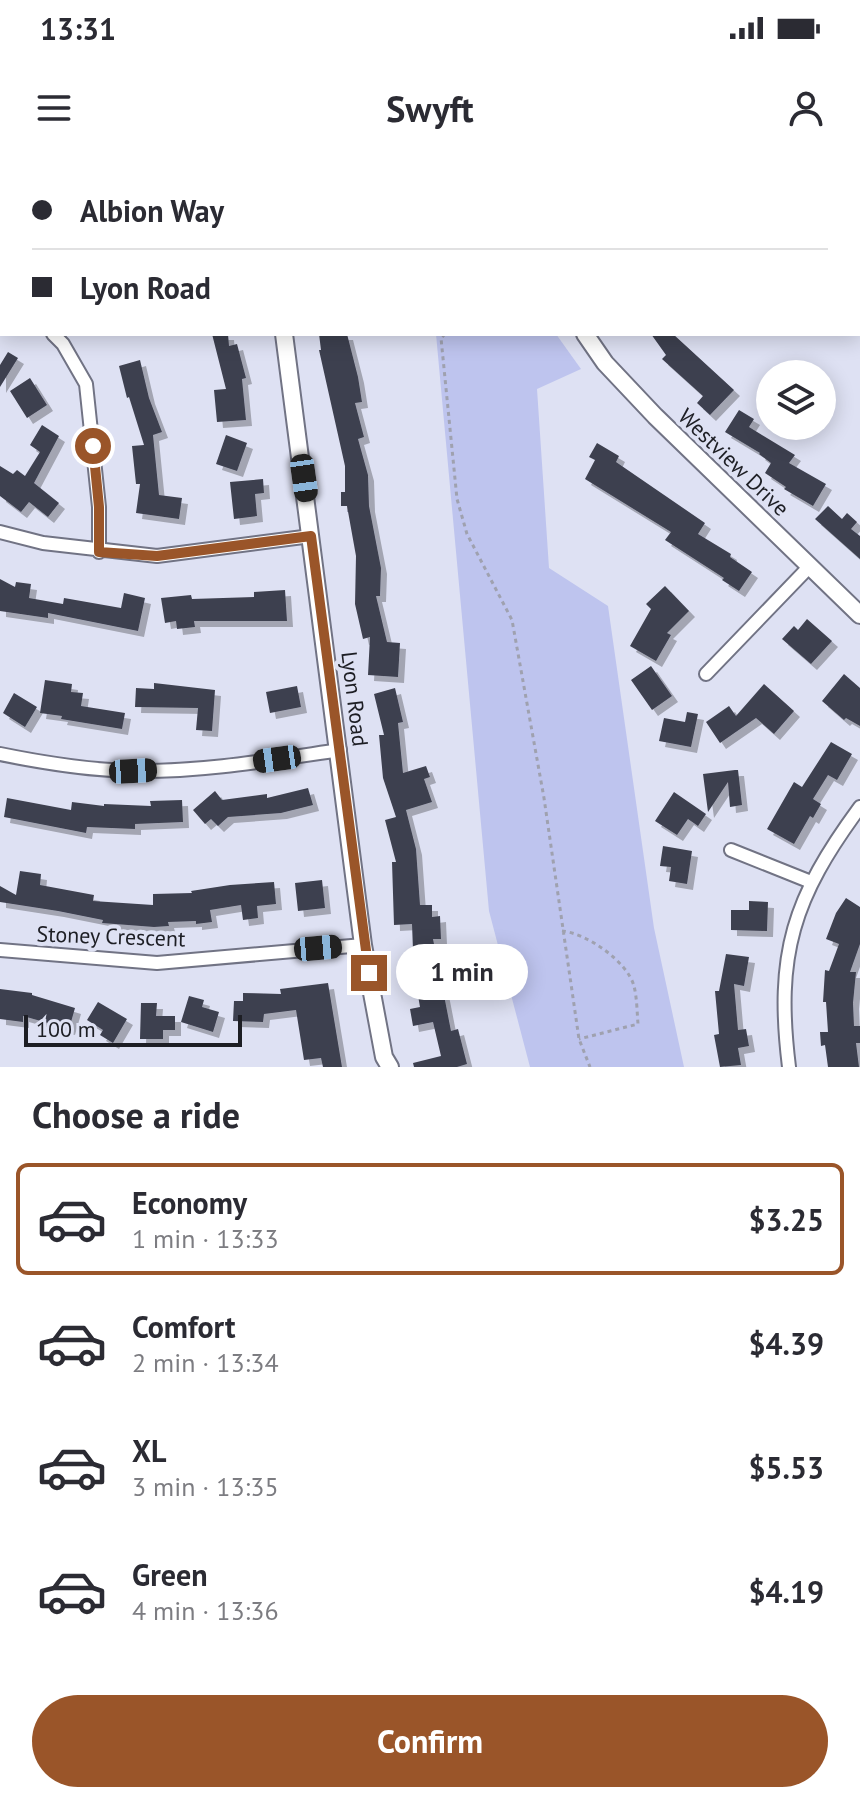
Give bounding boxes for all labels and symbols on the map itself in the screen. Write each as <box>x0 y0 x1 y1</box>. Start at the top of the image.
street label: Westview Drive <box>673 402 795 522</box>
route start <box>75 428 111 464</box>
car <box>289 453 319 503</box>
street label: Lyon Road <box>335 650 375 748</box>
car <box>252 744 302 774</box>
car <box>108 758 158 784</box>
street label: Stoney Crescent <box>36 919 186 953</box>
car <box>293 934 343 962</box>
callout: 1 min <box>397 945 529 1001</box>
route end <box>351 955 387 991</box>
scale bar <box>24 1011 242 1047</box>

